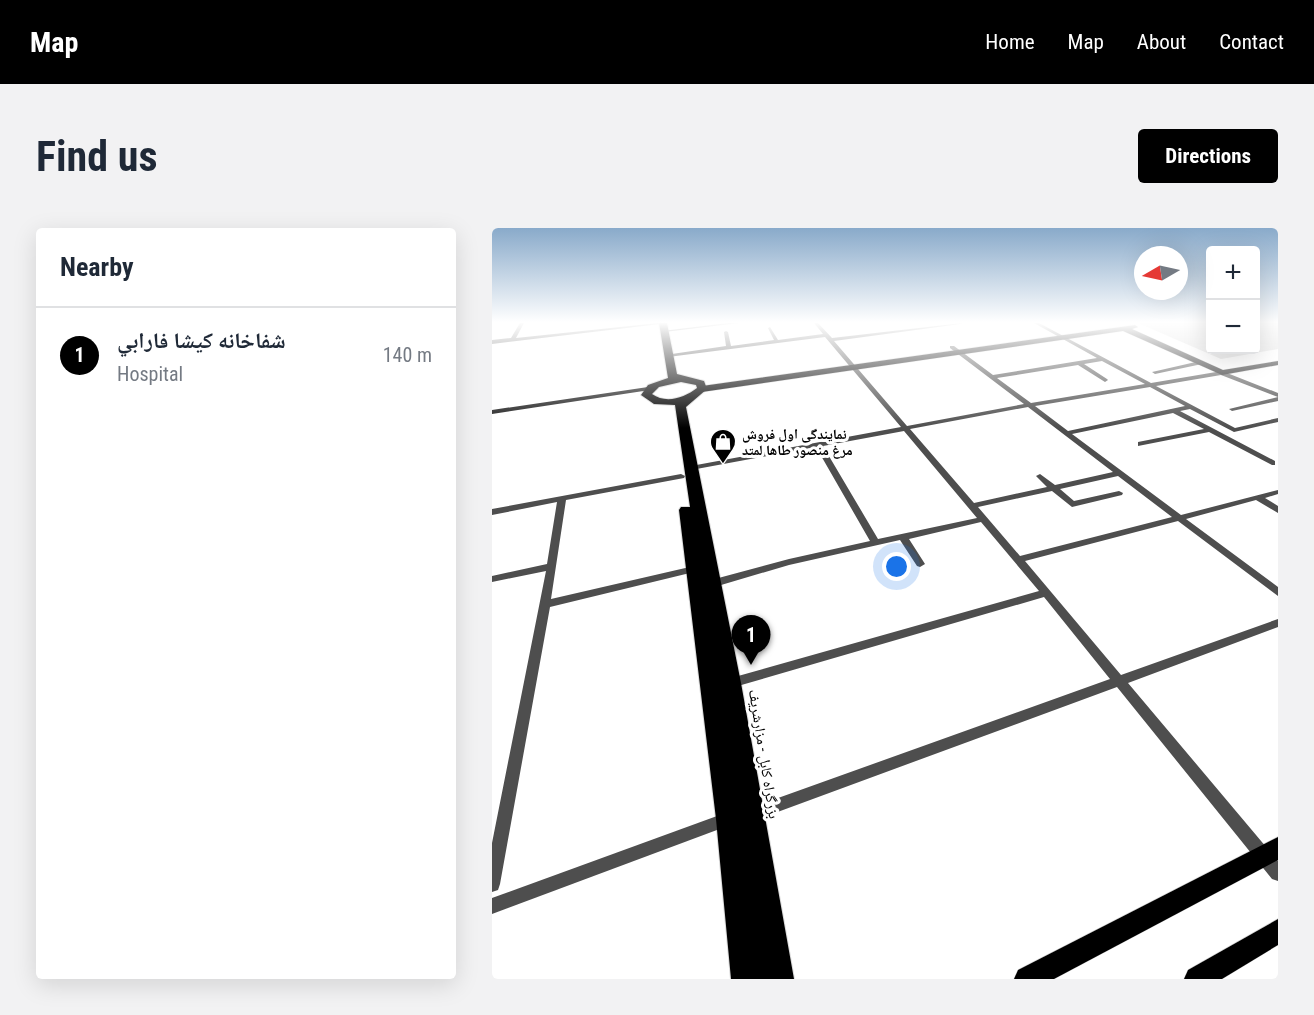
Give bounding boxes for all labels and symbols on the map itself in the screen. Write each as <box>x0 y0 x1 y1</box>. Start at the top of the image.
north arrow <box>1134 246 1188 300</box>
place label: نمایندگی اول فروش مرغ منصور طاها لمتد <box>742 426 853 459</box>
shop icon: نمایندگی اول فروش مرغ منصور طاها لمتد <box>708 427 738 465</box>
your location <box>882 552 911 581</box>
pin: 1 <box>732 616 770 665</box>
street label: بزرگراه کابل - مزارشریف <box>744 688 783 820</box>

